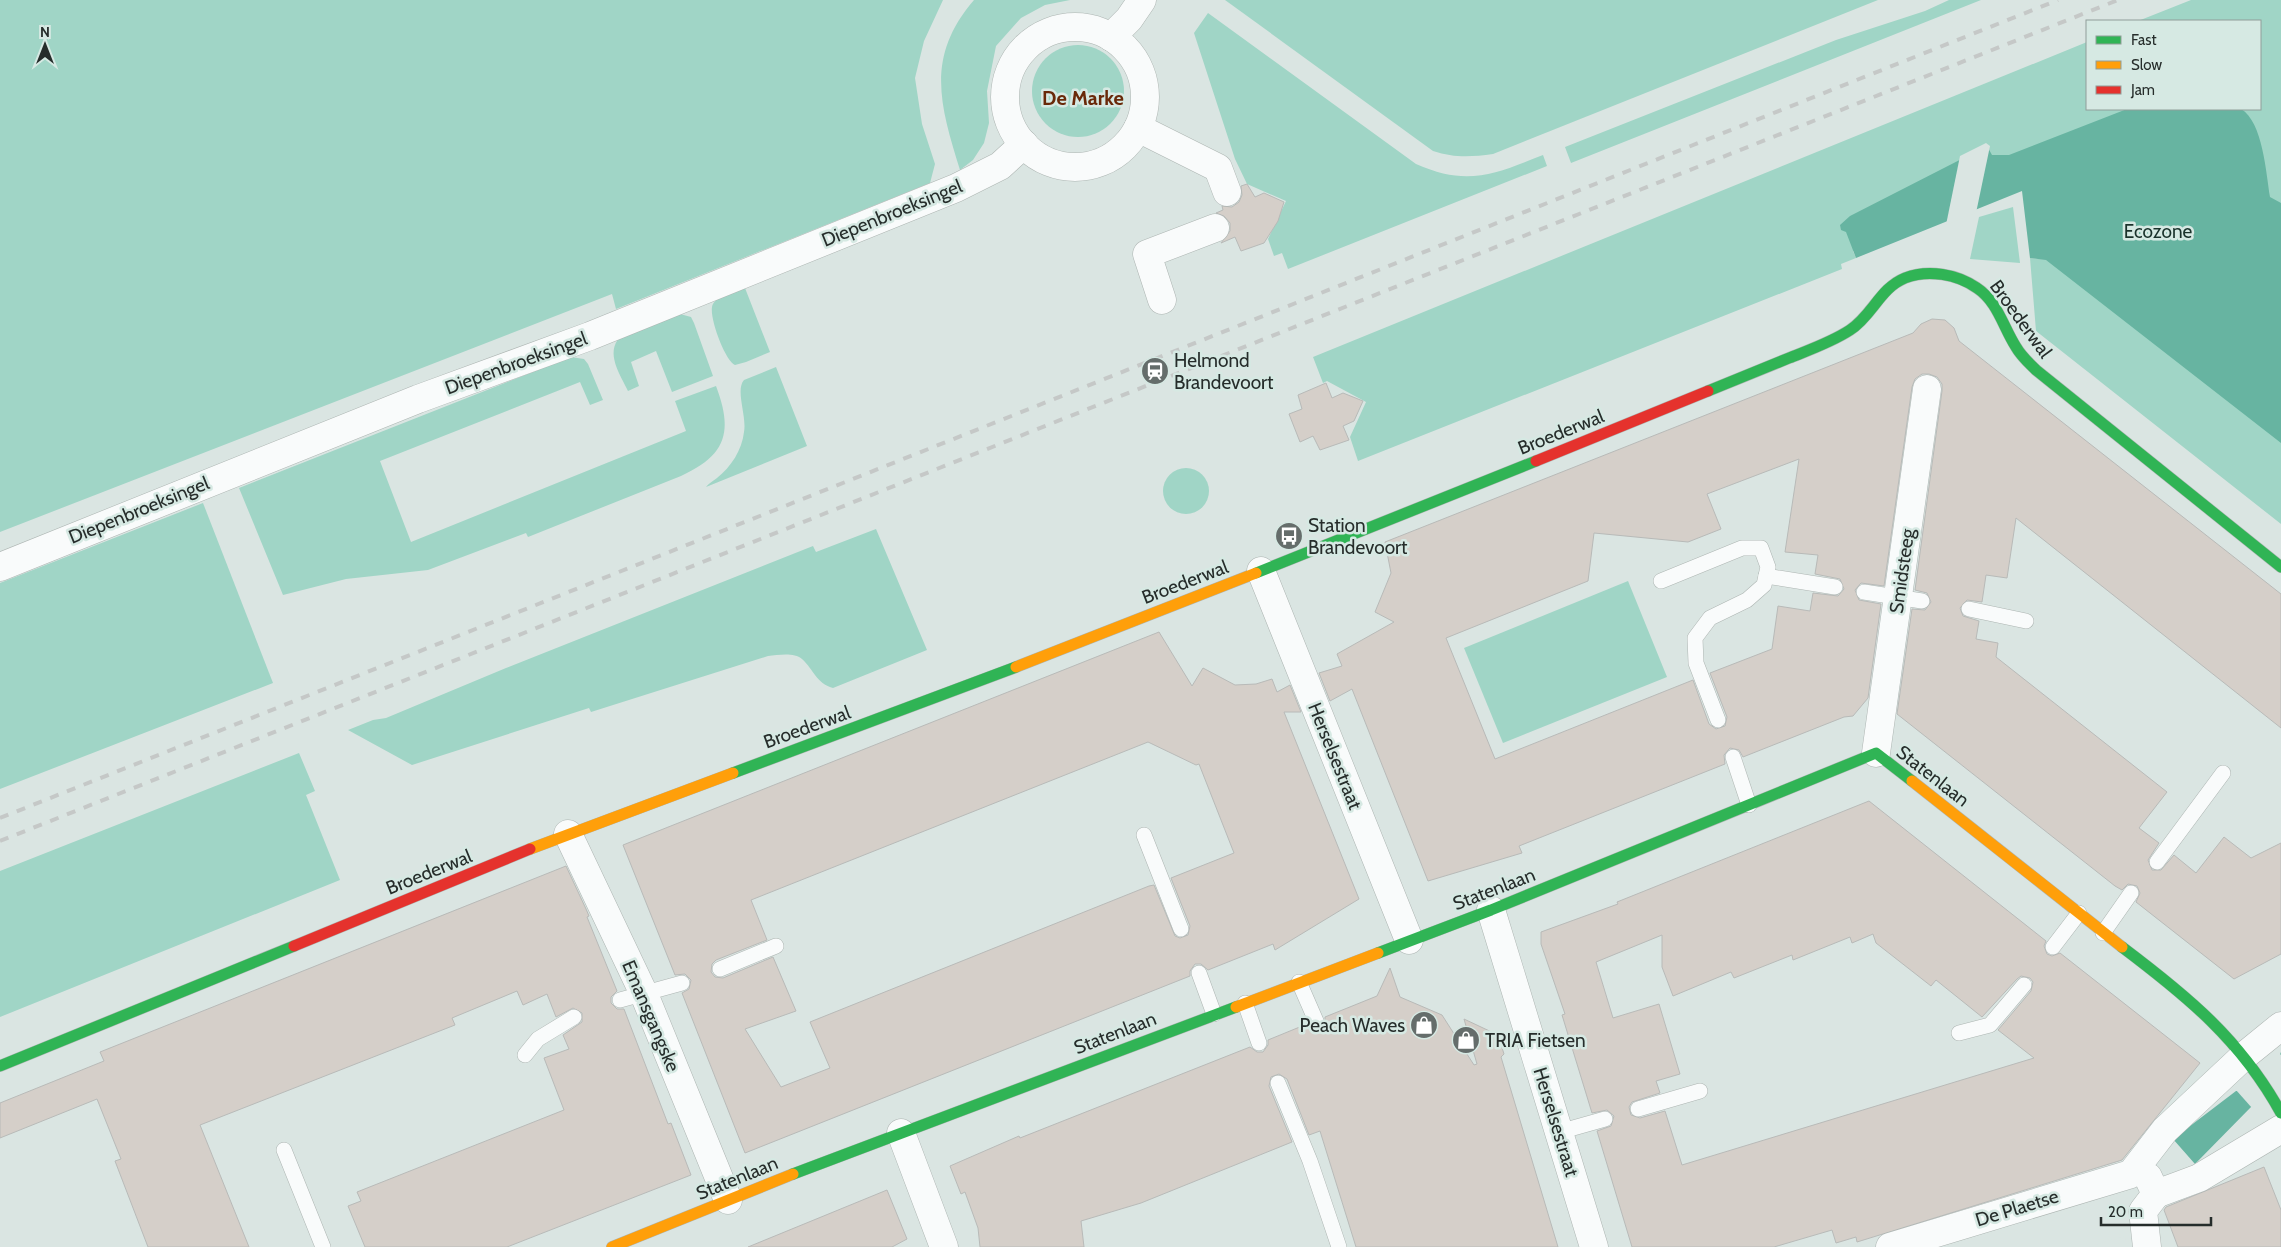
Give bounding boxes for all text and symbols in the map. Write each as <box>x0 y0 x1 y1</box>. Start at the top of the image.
north arrow <box>20 20 70 70</box>
legend <box>2086 20 2261 110</box>
text: N <box>40 23 50 41</box>
text: Fast <box>2131 31 2156 49</box>
text: Slow <box>2131 56 2162 74</box>
text: Jam <box>2130 81 2155 99</box>
district label: De Marke <box>1042 86 1124 110</box>
street label: Diepenbroeksingel <box>818 174 966 252</box>
park label: Ecozone <box>2124 220 2193 243</box>
street label: Broederwal <box>1985 276 2057 363</box>
street label: Diepenbroeksingel <box>442 326 591 399</box>
place label: Helmond Brandevoort <box>1174 349 1274 394</box>
station icon: Helmond Brandevoort <box>1140 356 1170 386</box>
street label: Broederwal <box>1515 404 1608 460</box>
street label: Diepenbroeksingel <box>65 471 213 549</box>
place label: Station Brandevoort <box>1308 514 1408 559</box>
bus stop icon: Station Brandevoort <box>1274 521 1304 551</box>
street label: Smidsteeg <box>1885 527 1919 615</box>
street label: Broederwal <box>1139 555 1232 609</box>
street label: Herselsestraat <box>1303 699 1367 813</box>
street label: Broederwal <box>760 700 854 753</box>
street label: Statenlaan <box>1892 740 1974 812</box>
street label: Broederwal <box>383 844 476 900</box>
street label: Statenlaan <box>1450 863 1538 915</box>
street label: Emansgangske <box>617 957 685 1076</box>
street label: Statenlaan <box>1071 1007 1159 1059</box>
shop icon: Peach Waves <box>1409 1010 1439 1040</box>
place label: Peach Waves <box>1300 1014 1405 1037</box>
shop icon: TRIA Fietsen <box>1451 1025 1481 1055</box>
place label: TRIA Fietsen <box>1485 1029 1586 1052</box>
street label: Herselsestraat <box>1528 1065 1584 1180</box>
street label: Statenlaan <box>693 1151 781 1205</box>
street label: De Plaetse <box>1973 1184 2062 1232</box>
scale bar <box>2101 1194 2211 1226</box>
text: 20 m <box>2108 1203 2143 1221</box>

